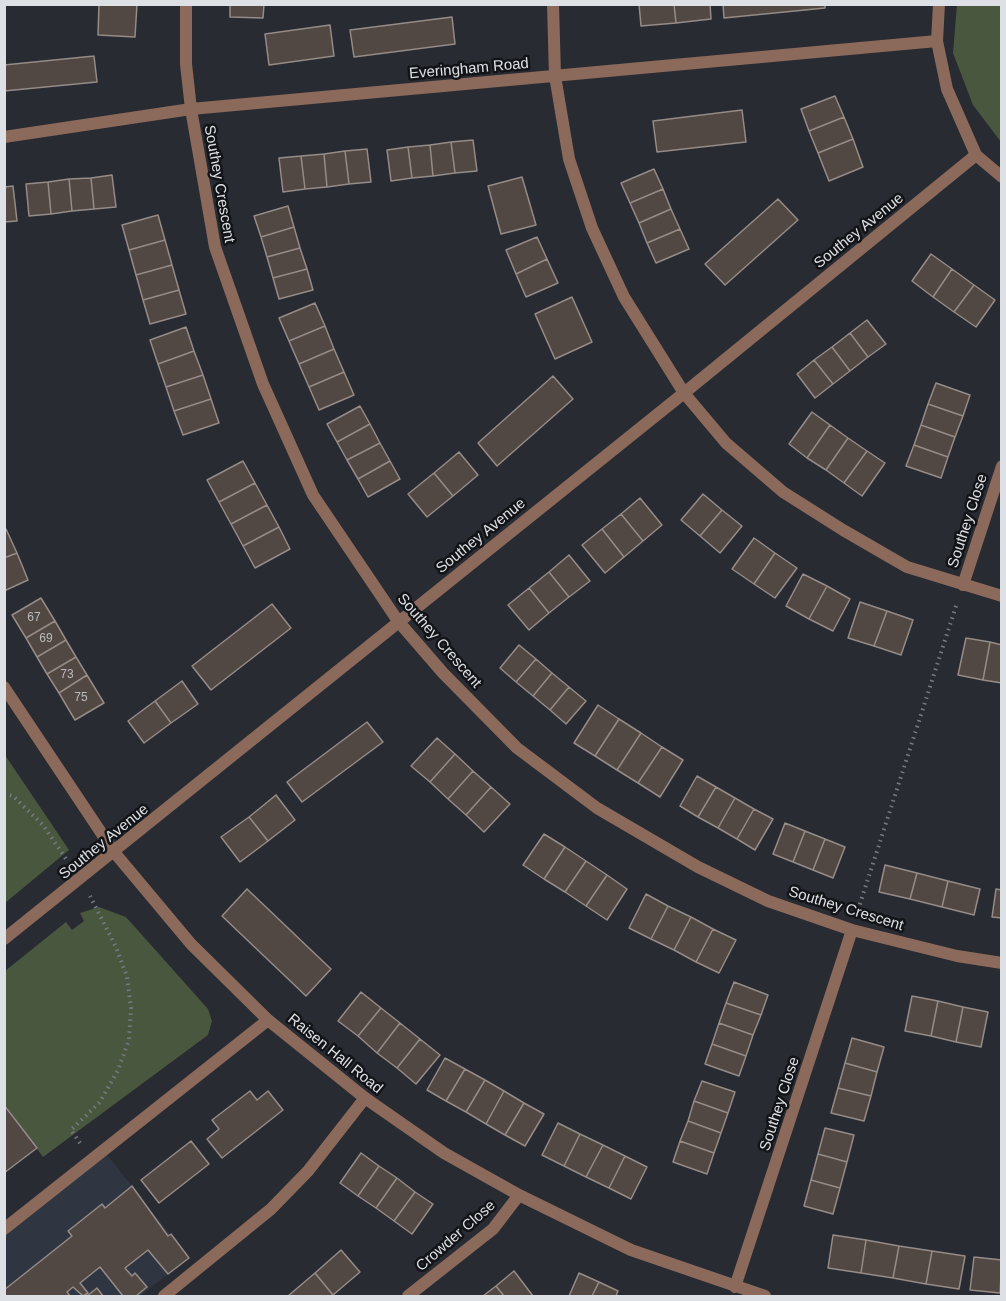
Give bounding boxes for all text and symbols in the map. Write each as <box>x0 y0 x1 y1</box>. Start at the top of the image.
street label: Everingham Road <box>408 55 530 83</box>
street label: Southey Crescent <box>200 124 238 244</box>
street label: Southey Avenue <box>811 189 907 273</box>
street label: Southey Close <box>944 472 992 570</box>
street label: Southey Avenue <box>433 494 529 578</box>
street label: Southey Crescent <box>393 590 485 692</box>
house number: 67 <box>27 611 41 625</box>
house number: 69 <box>39 632 53 646</box>
house number: 73 <box>60 668 74 682</box>
house number: 75 <box>74 691 88 705</box>
street label: Southey Avenue <box>56 800 152 884</box>
street label: Southey Crescent <box>786 883 906 935</box>
street label: Raisen Hall Road <box>284 1010 386 1098</box>
street label: Southey Close <box>756 1055 804 1153</box>
street label: Crowder Close <box>413 1197 499 1275</box>

